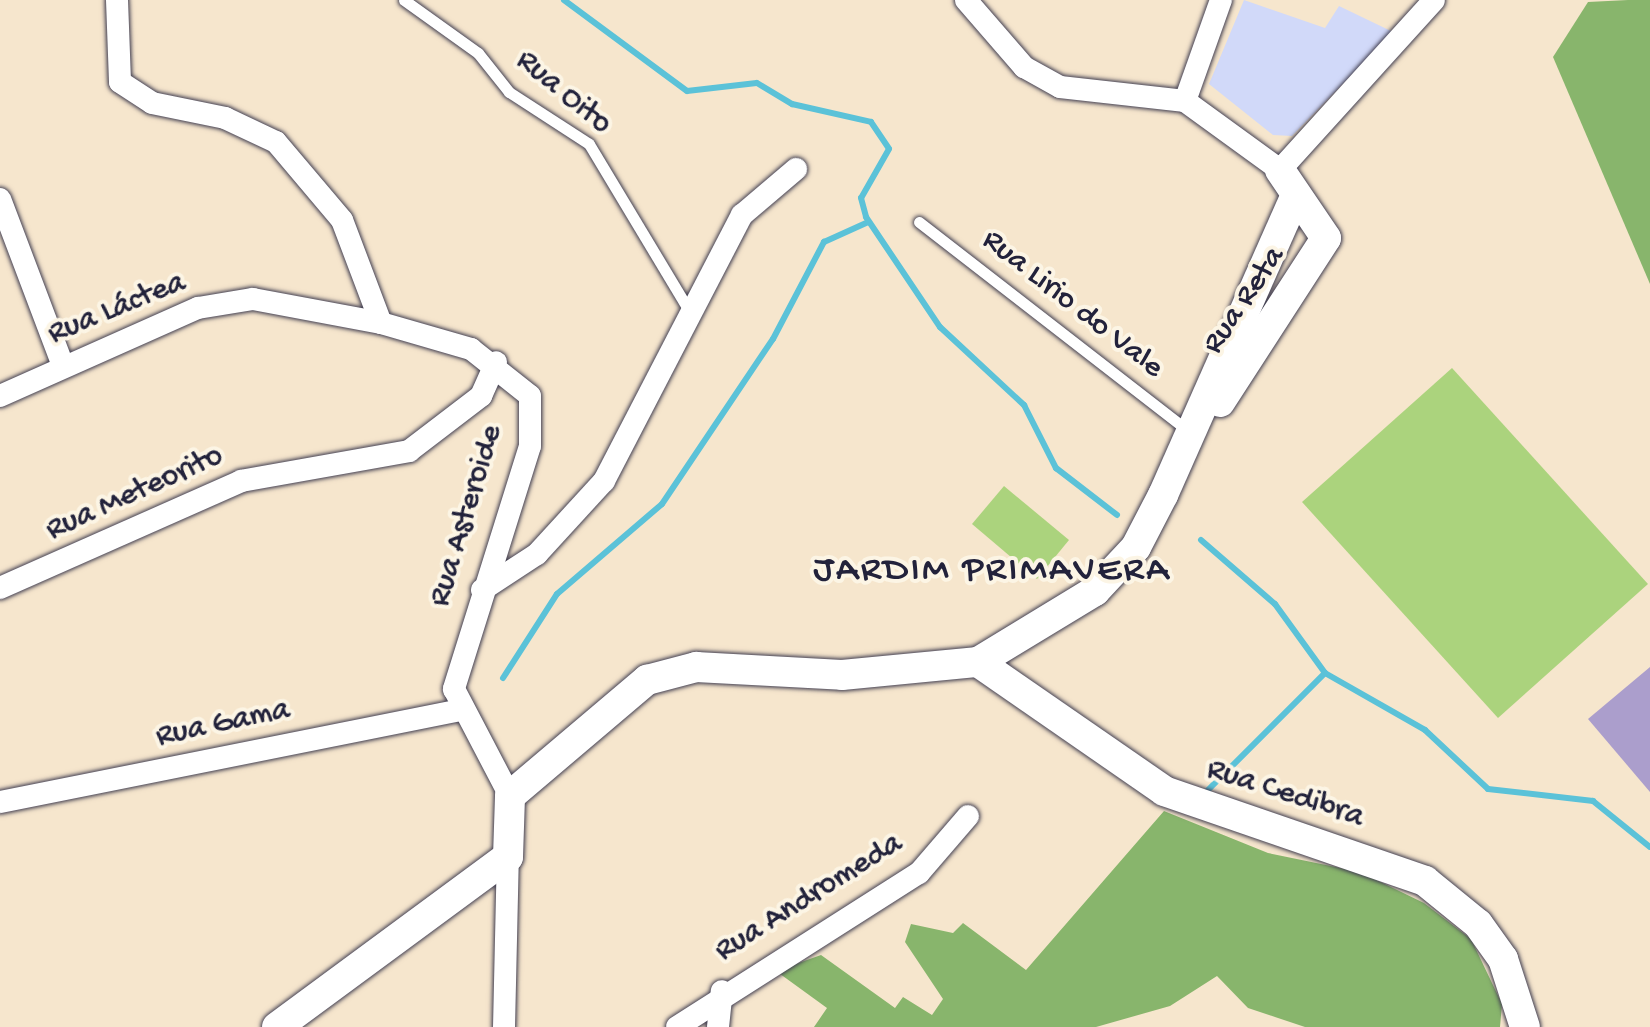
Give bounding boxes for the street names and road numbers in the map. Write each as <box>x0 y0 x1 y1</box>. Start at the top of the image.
street label: Rua Oito <box>507 42 619 144</box>
street label: Rua Lirio do Vale <box>973 222 1171 388</box>
street label: Rua Reta <box>1195 240 1295 362</box>
street label: Rua Láctea <box>43 264 191 354</box>
street label: Rua Asteroide <box>421 421 513 611</box>
street label: Rua Meteorito <box>40 438 230 550</box>
street label: Rua Gama <box>153 691 293 757</box>
street label: Rua Cedibra <box>1202 751 1368 837</box>
street label: Rua Andromeda <box>708 825 910 971</box>

